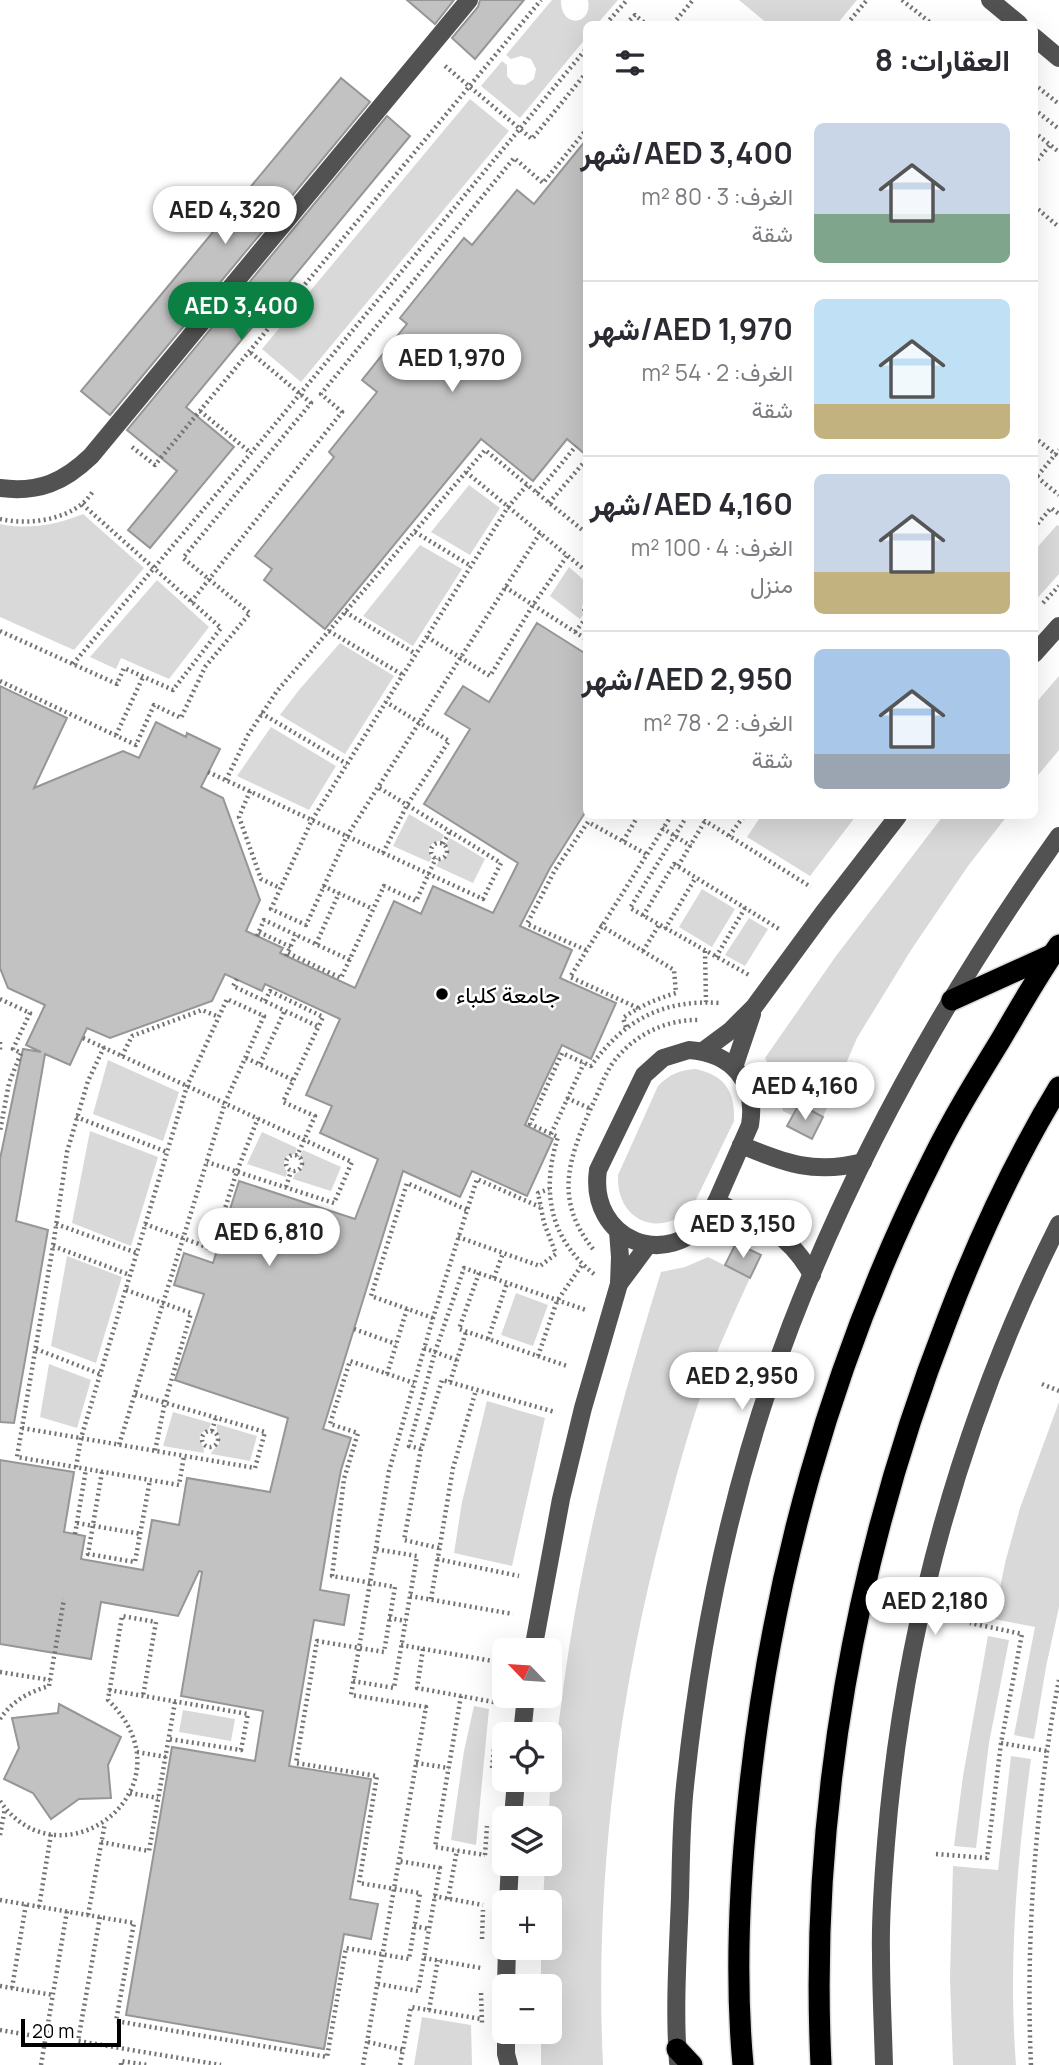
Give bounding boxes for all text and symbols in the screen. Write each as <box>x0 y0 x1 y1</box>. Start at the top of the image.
text: العقارات: 8 <box>875 39 1010 80</box>
icon: filters <box>611 44 649 82</box>
text: AED 3,400/شهر <box>580 132 793 173</box>
icon: home <box>870 151 954 235</box>
text: الغرف: 3 · 80 m² <box>641 180 793 212</box>
pin: AED 4,320 <box>145 187 305 246</box>
text: AED 4,320 <box>169 193 281 225</box>
text: شقة <box>751 217 793 249</box>
pin: AED 3,400 <box>161 282 321 342</box>
text: AED 3,400 <box>184 289 298 321</box>
text: AED 1,970/شهر <box>589 308 793 349</box>
icon: home <box>870 327 954 411</box>
pin: AED 1,970 <box>372 334 532 394</box>
text: AED 1,970 <box>398 341 506 373</box>
text: الغرف: 2 · 54 m² <box>641 356 793 388</box>
text: شقة <box>751 393 793 425</box>
text: AED 4,160/شهر <box>590 483 793 524</box>
icon: home <box>870 502 954 586</box>
text: الغرف: 4 · 100 m² <box>631 531 793 563</box>
text: منزل <box>750 568 793 600</box>
text: AED 2,950/شهر <box>582 658 793 699</box>
icon: home <box>870 677 954 761</box>
text: الغرف: 2 · 78 m² <box>643 706 793 738</box>
text: شقة <box>751 743 793 775</box>
place label: جامعة كلباء <box>456 978 560 1010</box>
marker: جامعة كلباء <box>434 986 450 1002</box>
pin: AED 4,160 <box>725 1062 885 1122</box>
text: AED 4,160 <box>752 1069 858 1101</box>
pin: AED 3,150 <box>663 1200 823 1260</box>
text: AED 3,150 <box>690 1207 796 1239</box>
pin: AED 6,810 <box>189 1208 349 1268</box>
text: AED 6,810 <box>214 1215 324 1247</box>
pin: AED 2,950 <box>662 1352 822 1412</box>
text: AED 2,950 <box>685 1359 799 1391</box>
pin: AED 2,180 <box>855 1578 1015 1637</box>
text: AED 2,180 <box>882 1584 988 1616</box>
north arrow <box>492 1638 562 1708</box>
map controls <box>492 1638 562 2044</box>
button: locate <box>492 1722 562 1792</box>
button: layers <box>492 1806 562 1876</box>
button: + <box>492 1890 562 1960</box>
button: − <box>492 1974 562 2044</box>
scale bar <box>21 2016 121 2048</box>
text: 20 m <box>32 2018 74 2044</box>

